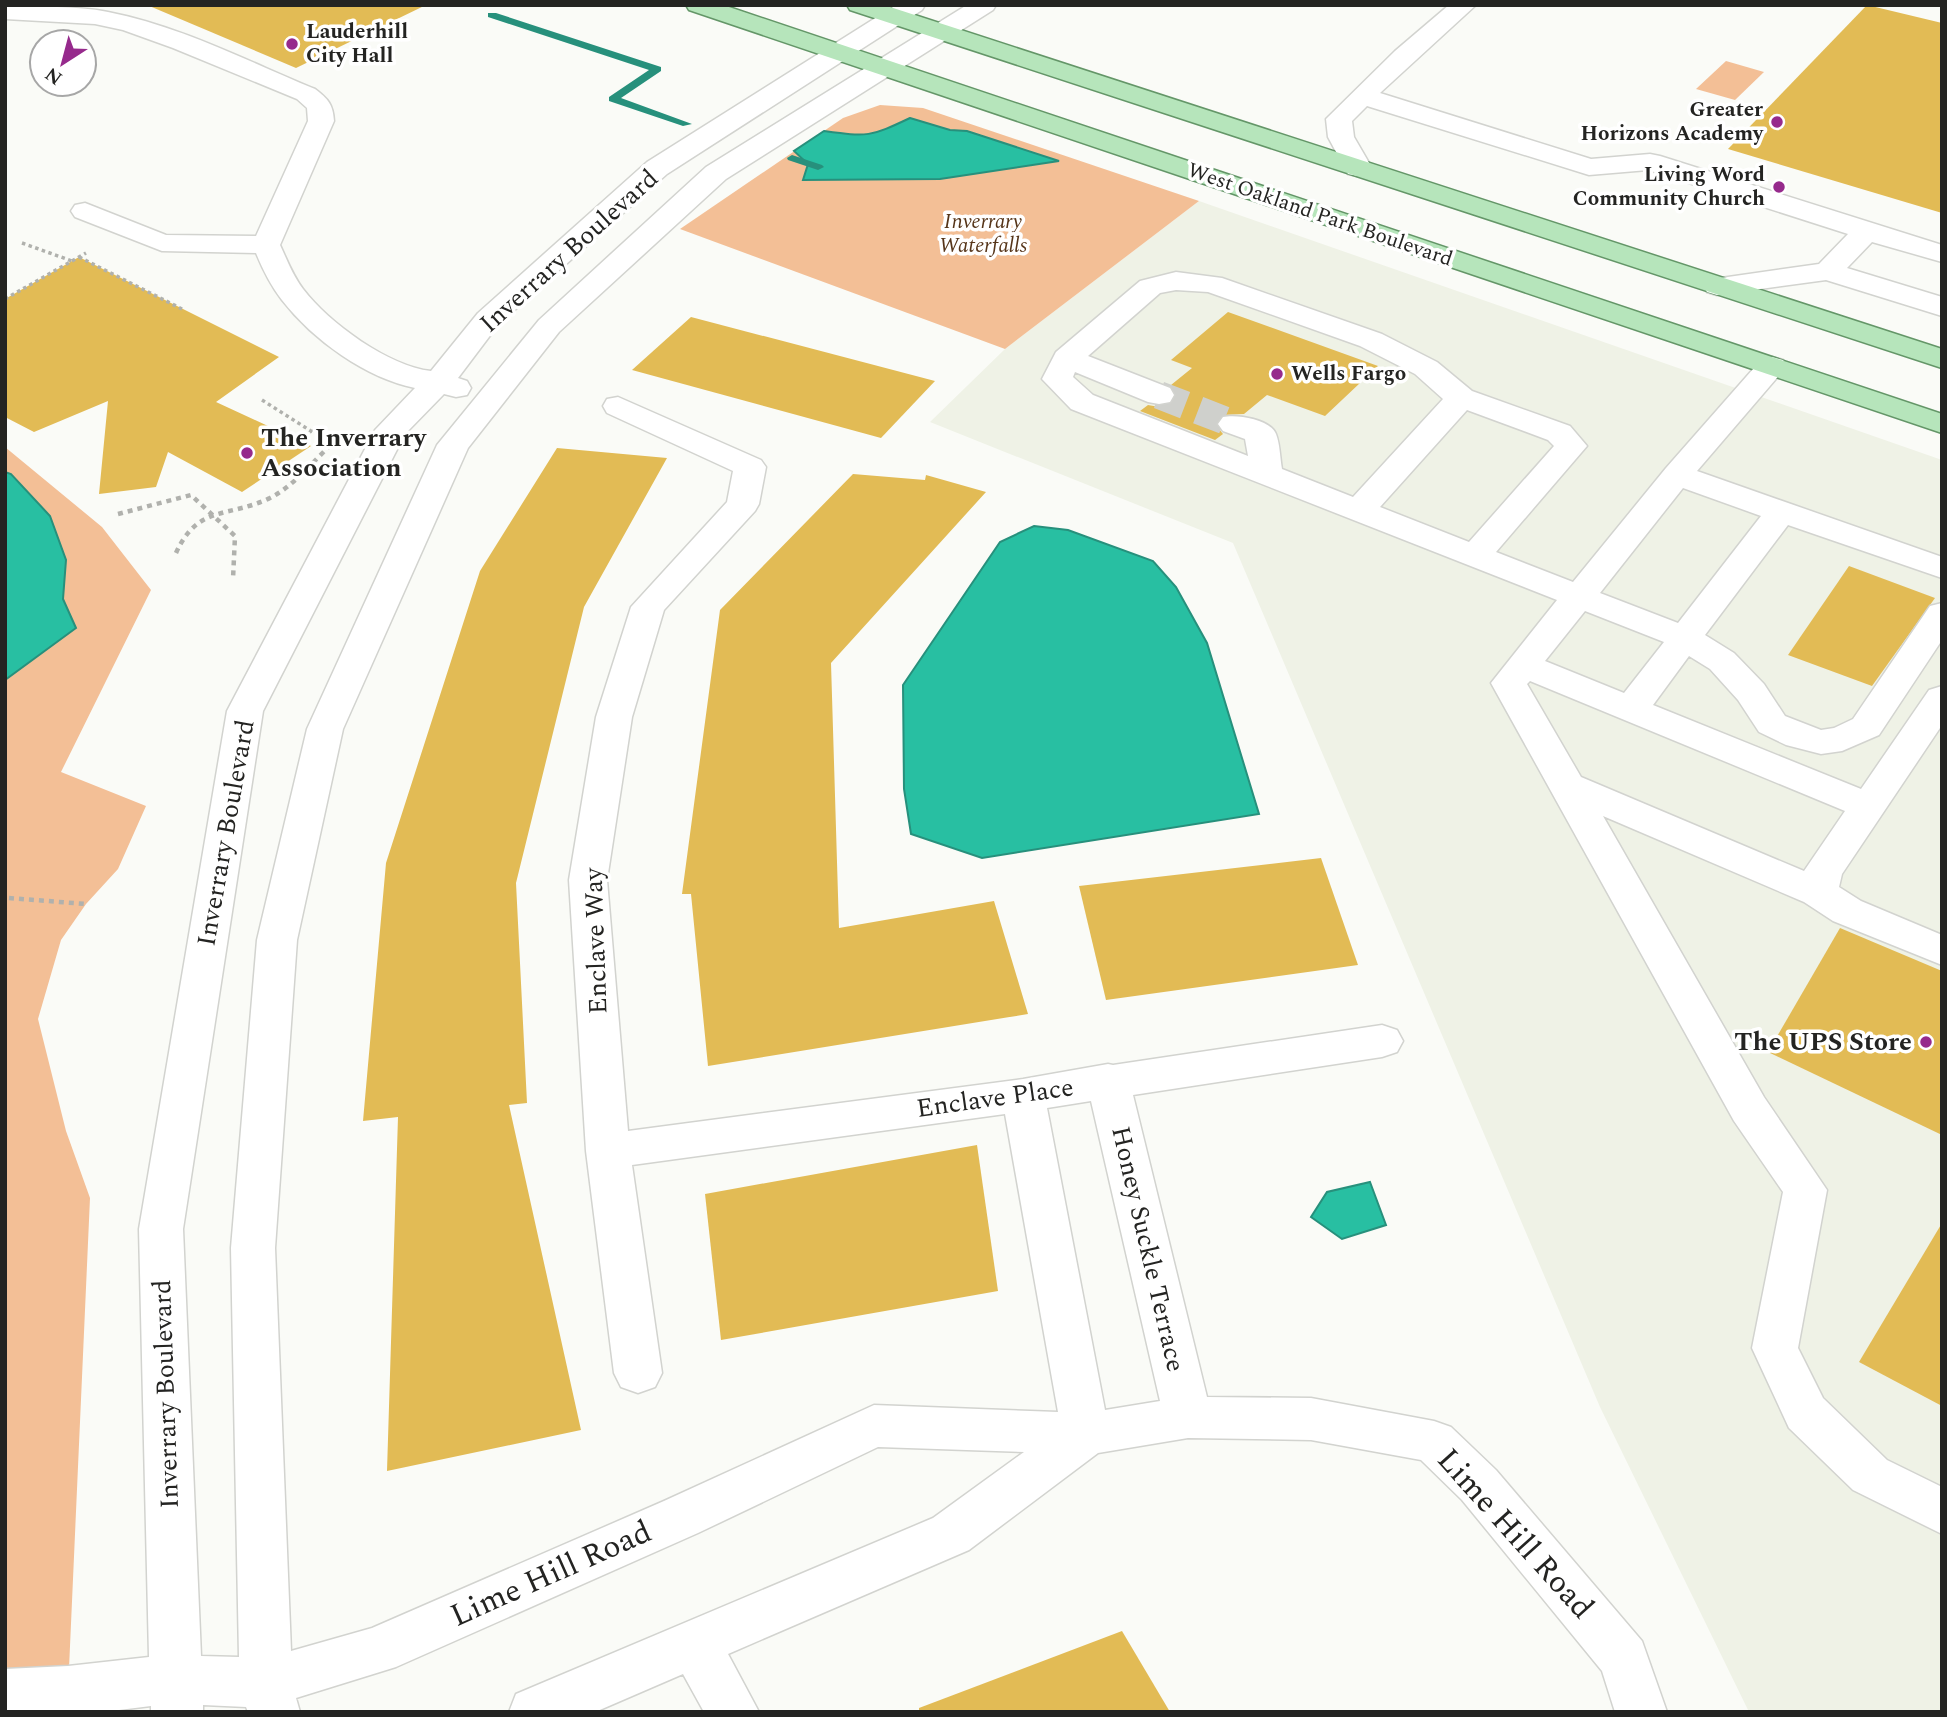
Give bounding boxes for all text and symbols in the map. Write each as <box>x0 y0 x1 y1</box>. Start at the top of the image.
place label: Lauderhill City Hall <box>306 16 408 72</box>
north arrow <box>28 28 98 98</box>
marker: Lauderhill City Hall <box>284 36 300 52</box>
text: N <box>39 59 69 92</box>
place label: Greater Horizons Academy <box>1581 94 1764 150</box>
marker: Greater Horizons Academy <box>1769 114 1785 130</box>
street label: West Oakland Park Boulevard <box>1183 155 1457 275</box>
street label: Inverrary Boulevard <box>470 159 668 343</box>
place label: Living Word Community Church <box>1573 159 1765 215</box>
marker: Living Word Community Church <box>1771 179 1787 195</box>
park label: Inverrary Waterfalls <box>939 206 1028 262</box>
place label: Wells Fargo <box>1291 358 1406 390</box>
marker: Wells Fargo <box>1269 366 1285 382</box>
place label: The Inverrary Association <box>261 418 428 488</box>
marker: The Inverrary Association <box>239 445 255 461</box>
street label: Inverrary Boulevard <box>186 717 266 949</box>
street label: Enclave Way <box>573 866 619 1015</box>
place label: The UPS Store <box>1734 1022 1912 1062</box>
marker: The UPS Store <box>1918 1034 1934 1050</box>
street label: Enclave Place <box>914 1067 1076 1129</box>
street label: Honey Suckle Terrace <box>1100 1122 1196 1376</box>
street label: Inverrary Boulevard <box>142 1279 190 1509</box>
street label: Lime Hill Road <box>1424 1437 1606 1631</box>
street label: Lime Hill Road <box>442 1508 660 1640</box>

